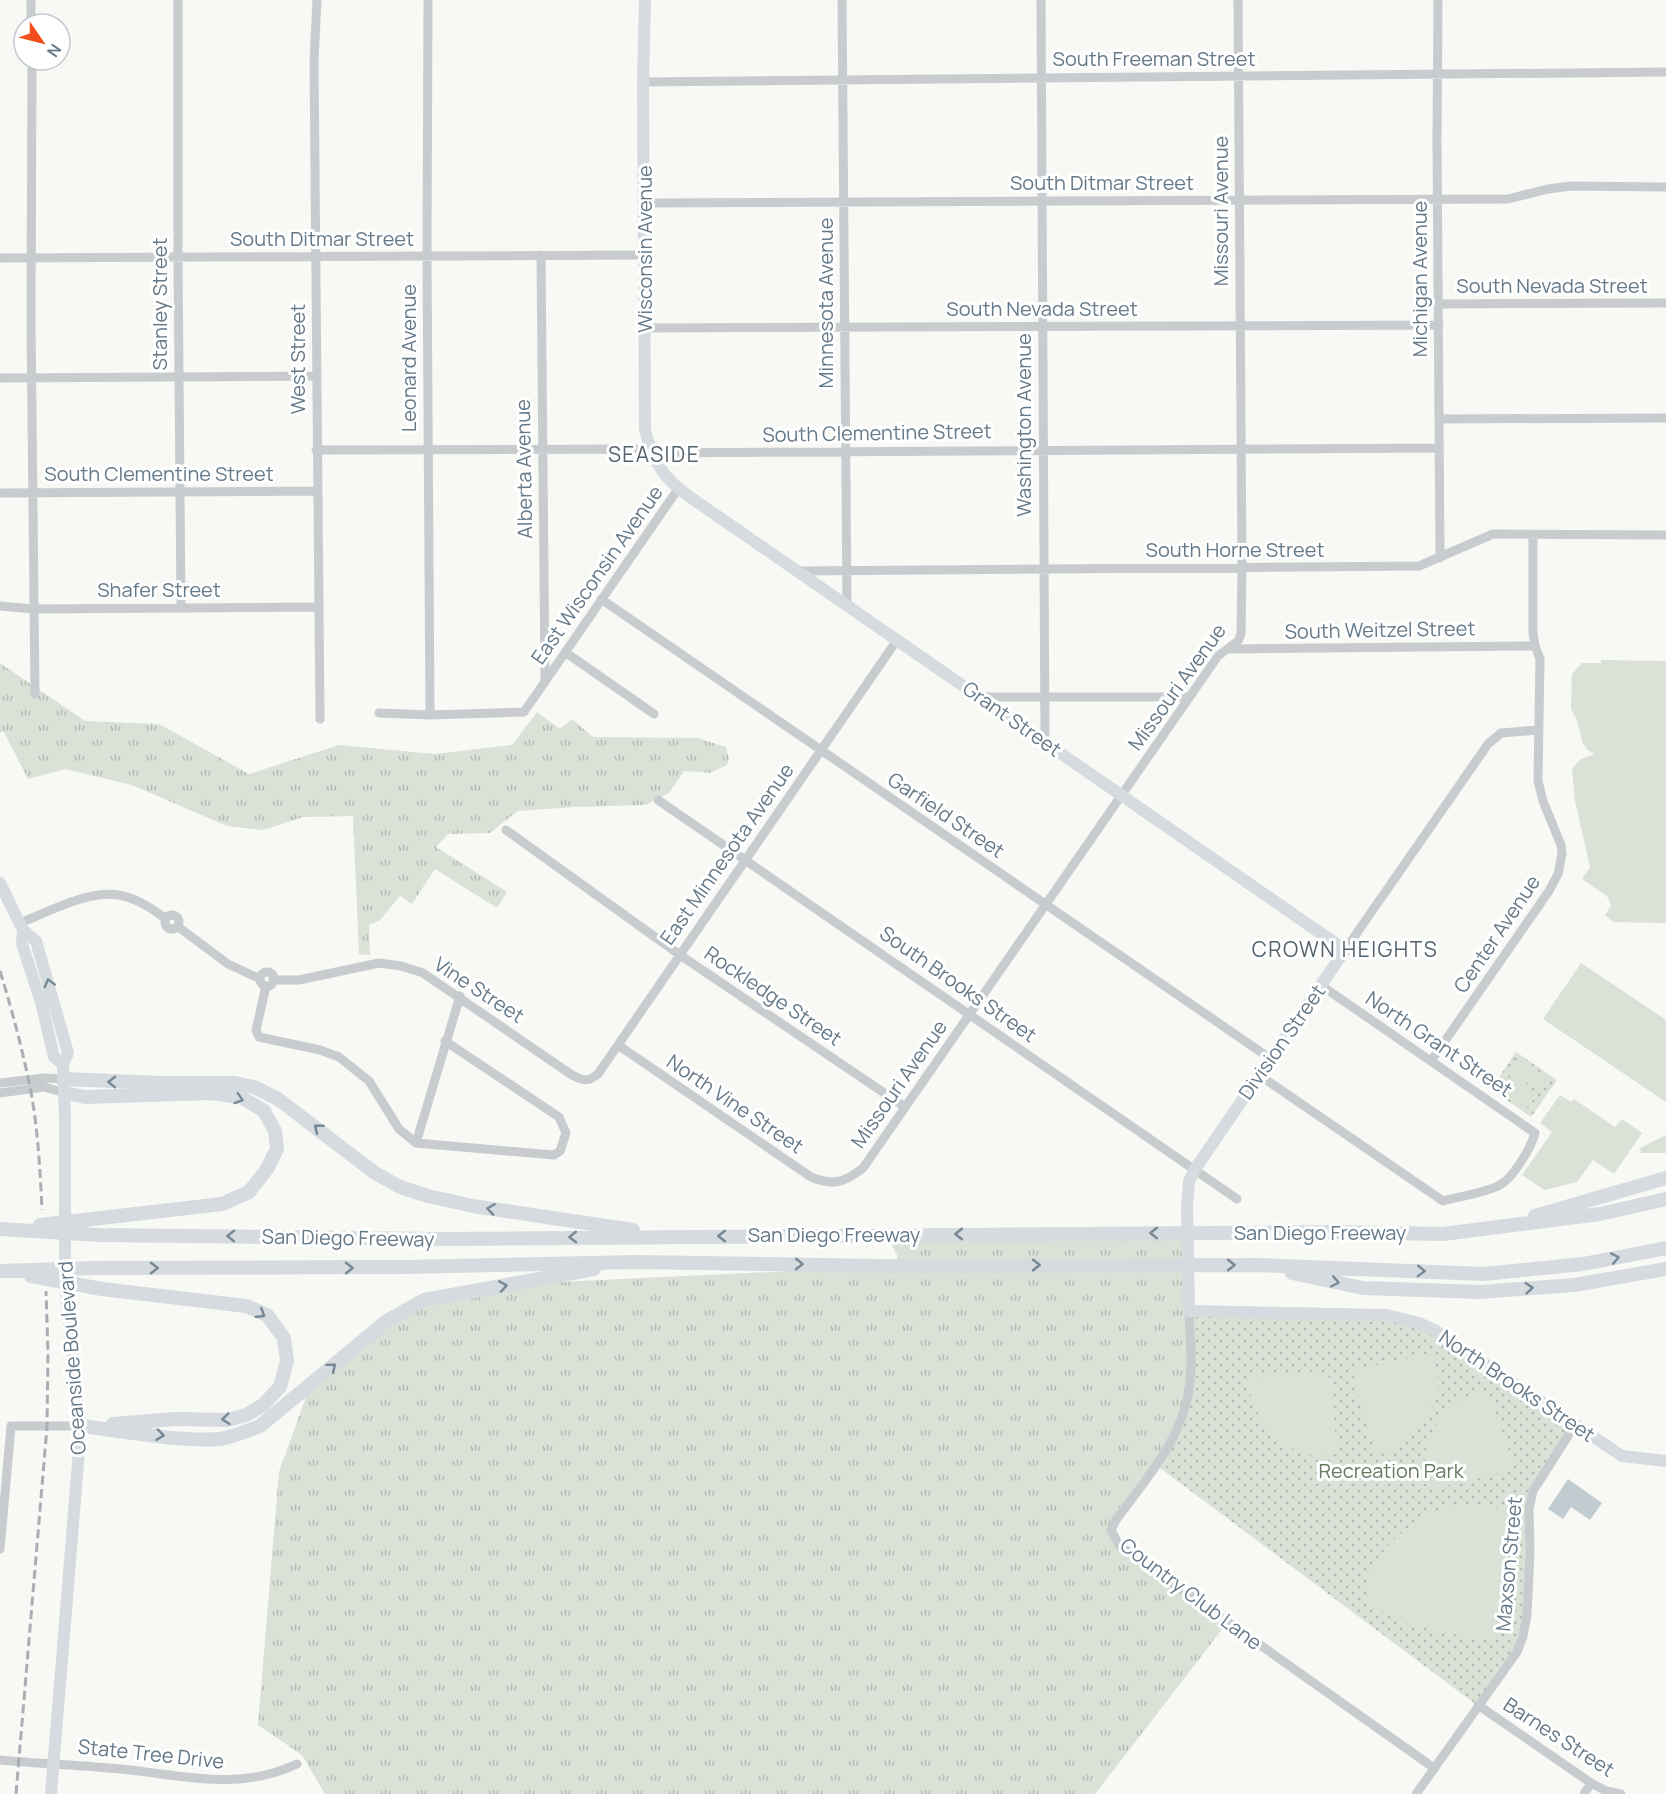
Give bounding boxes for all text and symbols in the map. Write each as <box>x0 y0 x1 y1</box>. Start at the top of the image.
north arrow <box>12 12 72 72</box>
text: N <box>42 40 67 62</box>
street label: South Freeman Street <box>1053 45 1255 72</box>
street label: Missouri Avenue <box>1207 136 1234 286</box>
street label: Wisconsin Avenue <box>631 165 658 333</box>
street label: South Ditmar Street <box>1010 169 1194 196</box>
street label: Michigan Avenue <box>1406 201 1433 357</box>
street label: Minnesota Avenue <box>812 218 839 388</box>
street label: South Ditmar Street <box>230 225 414 252</box>
street label: Stanley Street <box>146 238 173 370</box>
street label: South Nevada Street <box>1456 272 1648 299</box>
street label: Leonard Avenue <box>395 284 422 432</box>
street label: South Nevada Street <box>946 295 1138 322</box>
street label: West Street <box>284 304 311 414</box>
street label: Washington Avenue <box>1010 333 1037 517</box>
street label: Alberta Avenue <box>509 399 538 539</box>
street label: South Clementine Street <box>762 417 992 448</box>
district label: SEASIDE <box>608 440 700 468</box>
street label: South Clementine Street <box>44 460 274 487</box>
street label: East Wisconsin Avenue <box>525 480 669 669</box>
street label: South Horne Street <box>1146 536 1324 563</box>
street label: Shafer Street <box>97 576 221 603</box>
street label: South Weitzel Street <box>1284 614 1476 645</box>
street label: Missouri Avenue <box>1121 618 1232 756</box>
street label: Grant Street <box>958 675 1067 763</box>
street label: East Minnesota Avenue <box>654 758 800 950</box>
street label: Garfield Street <box>883 766 1010 864</box>
street label: Center Avenue <box>1447 870 1546 998</box>
street label: South Brooks Street <box>874 919 1042 1048</box>
district label: CROWN HEIGHTS <box>1252 935 1438 963</box>
street label: Rockledge Street <box>699 940 847 1051</box>
street label: Vine Street <box>429 950 530 1029</box>
one-way arrow <box>43 978 56 988</box>
street label: Division Street <box>1232 979 1331 1105</box>
street label: North Grant Street <box>1361 985 1518 1103</box>
street label: Missouri Avenue <box>844 1014 953 1153</box>
street label: North Vine Street <box>662 1048 809 1159</box>
one-way arrow <box>108 1075 117 1088</box>
one-way arrow <box>233 1092 244 1104</box>
one-way arrow <box>314 1125 325 1136</box>
one-way arrow <box>487 1203 496 1215</box>
street label: San Diego Freeway <box>1234 1219 1407 1246</box>
street label: San Diego Freeway <box>748 1221 921 1248</box>
street label: San Diego Freeway <box>261 1222 435 1253</box>
one-way arrow <box>1149 1227 1158 1239</box>
one-way arrow <box>954 1228 963 1240</box>
one-way arrow <box>227 1230 236 1242</box>
one-way arrow <box>717 1230 726 1242</box>
one-way arrow <box>569 1231 578 1243</box>
one-way arrow <box>1610 1252 1620 1265</box>
one-way arrow <box>795 1258 804 1271</box>
one-way arrow <box>1032 1259 1041 1271</box>
one-way arrow <box>1227 1259 1236 1271</box>
street label: Oceanside Boulevard <box>51 1260 92 1456</box>
one-way arrow <box>150 1262 159 1274</box>
one-way arrow <box>344 1262 353 1274</box>
one-way arrow <box>1417 1265 1426 1278</box>
one-way arrow <box>1330 1275 1340 1288</box>
one-way arrow <box>498 1280 508 1293</box>
one-way arrow <box>1525 1282 1534 1295</box>
one-way arrow <box>255 1307 266 1318</box>
street label: North Brooks Street <box>1434 1323 1600 1448</box>
one-way arrow <box>325 1363 336 1374</box>
one-way arrow <box>222 1412 231 1424</box>
one-way arrow <box>155 1428 165 1441</box>
park label: Recreation Park <box>1318 1457 1465 1484</box>
street label: Maxson Street <box>1489 1495 1528 1633</box>
street label: Country Club Lane <box>1115 1531 1268 1656</box>
street label: Barnes Street <box>1499 1691 1620 1783</box>
street label: State Tree Drive <box>77 1732 225 1775</box>

